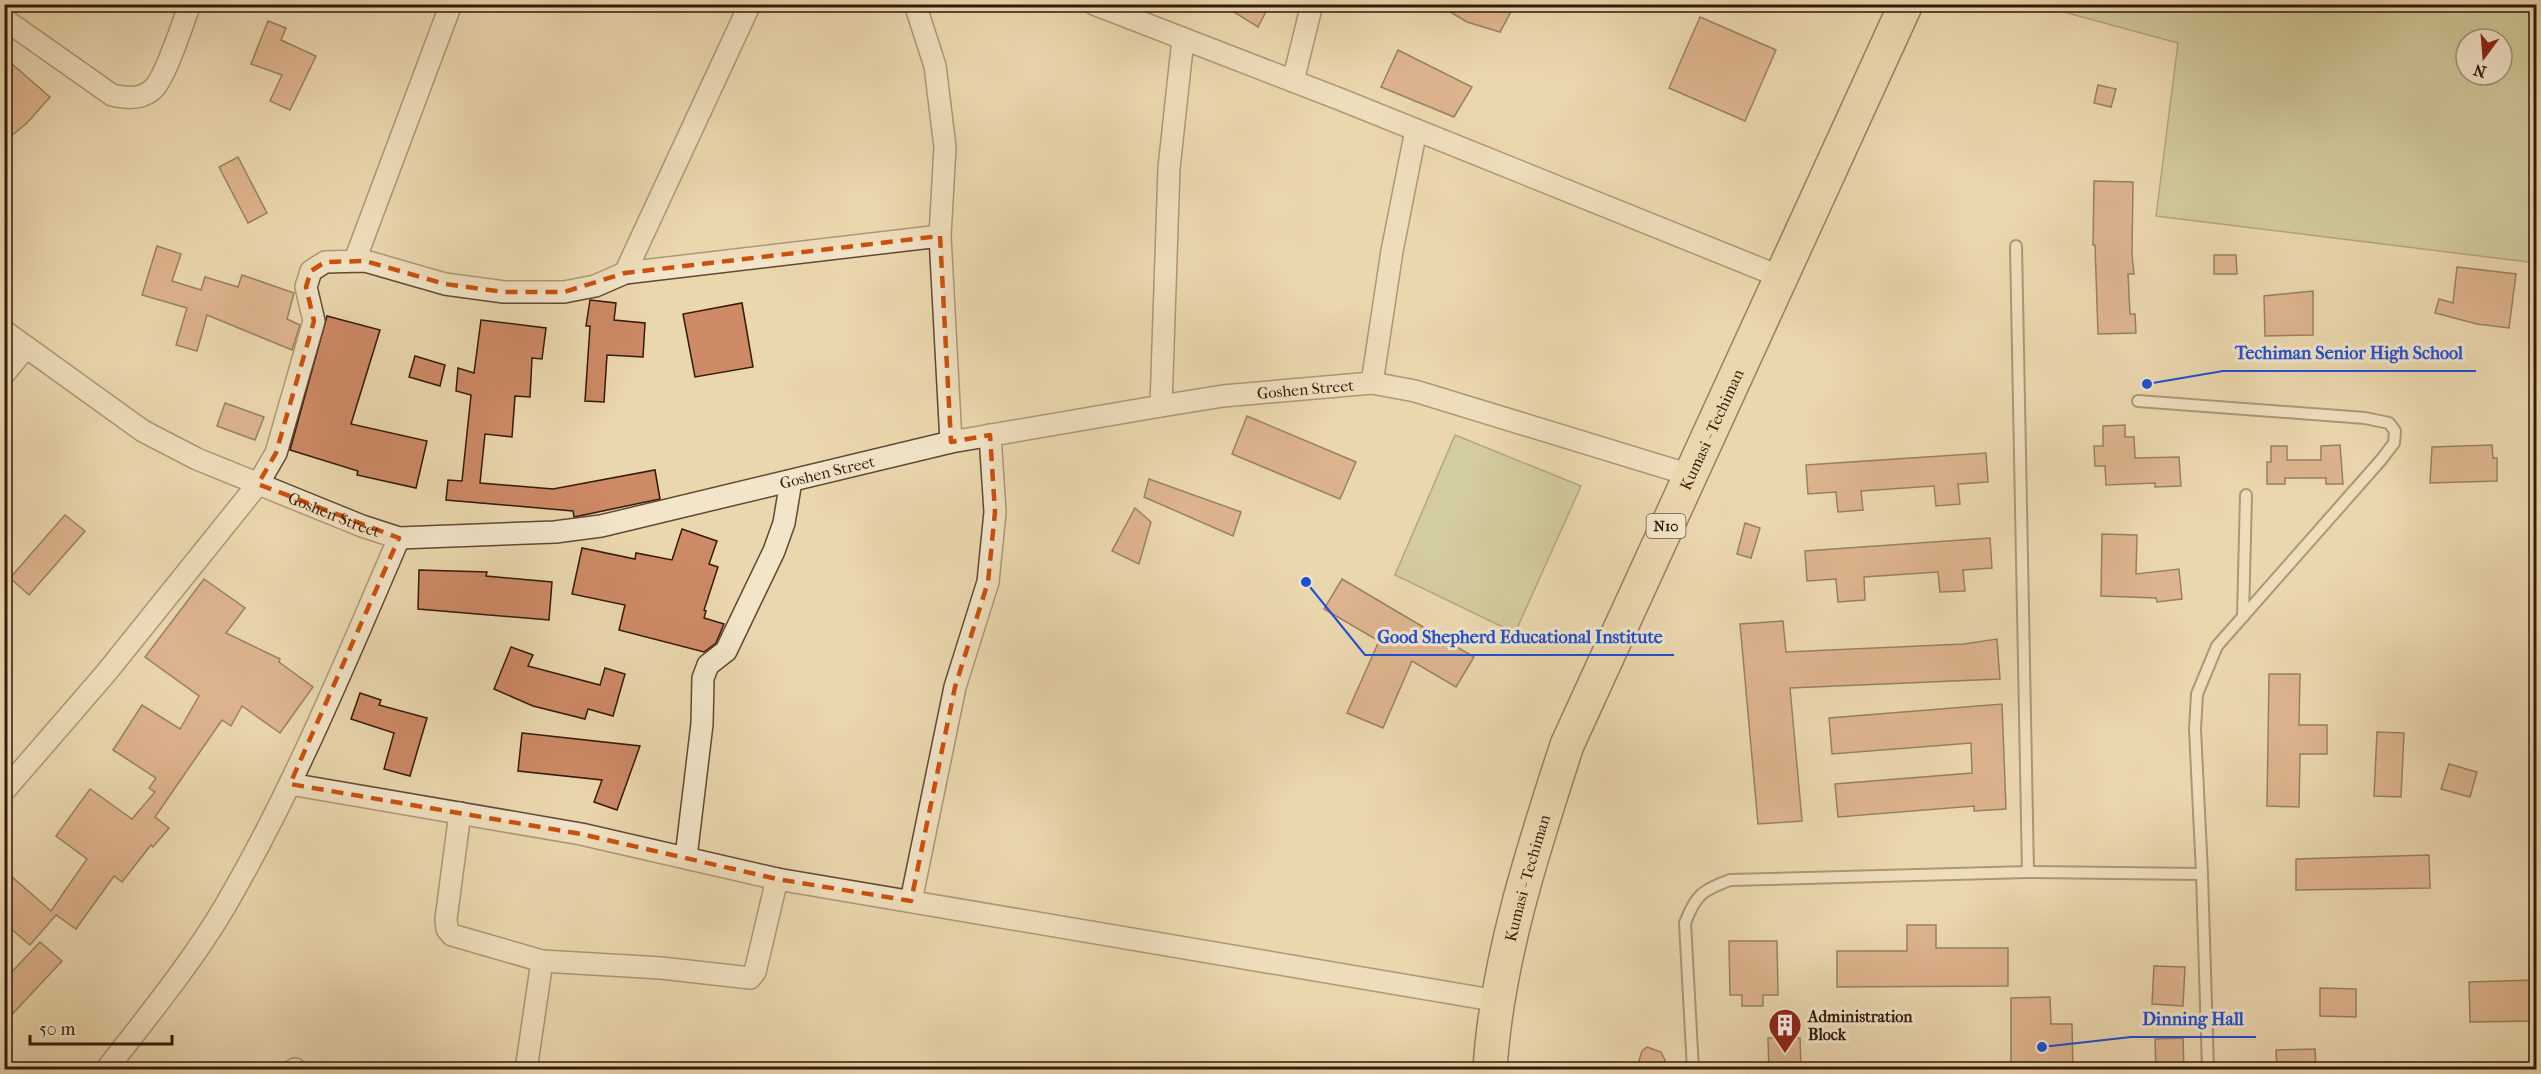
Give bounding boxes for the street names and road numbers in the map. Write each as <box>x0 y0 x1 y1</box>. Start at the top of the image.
street label: Kumasi - Techiman <box>1676 365 1748 493</box>
street label: Goshen Street <box>1256 375 1355 403</box>
street label: Goshen Street <box>778 451 877 492</box>
street label: Goshen Street <box>286 488 383 541</box>
road number: N10 <box>1646 514 1686 538</box>
street label: Kumasi - Techiman <box>1500 811 1554 943</box>

